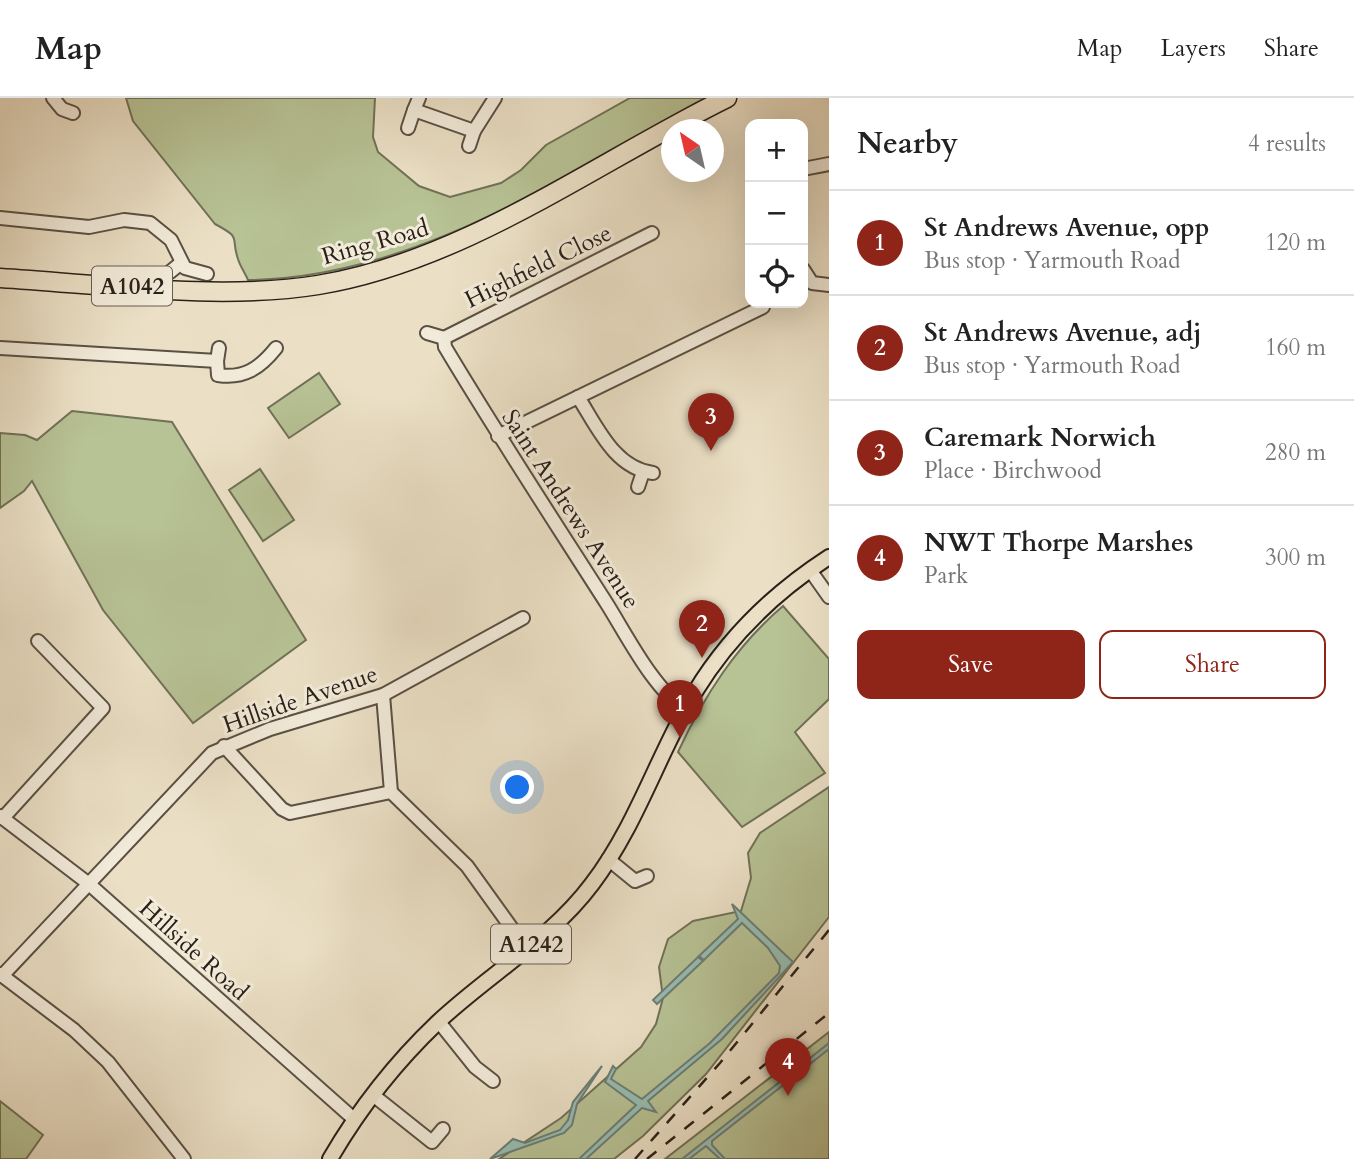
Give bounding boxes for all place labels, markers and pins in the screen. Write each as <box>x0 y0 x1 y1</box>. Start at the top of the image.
pin: 3 <box>688 393 734 451</box>
pin: 2 <box>679 600 725 658</box>
pin: 1 <box>657 680 703 738</box>
pin: 4 <box>765 1038 811 1096</box>

